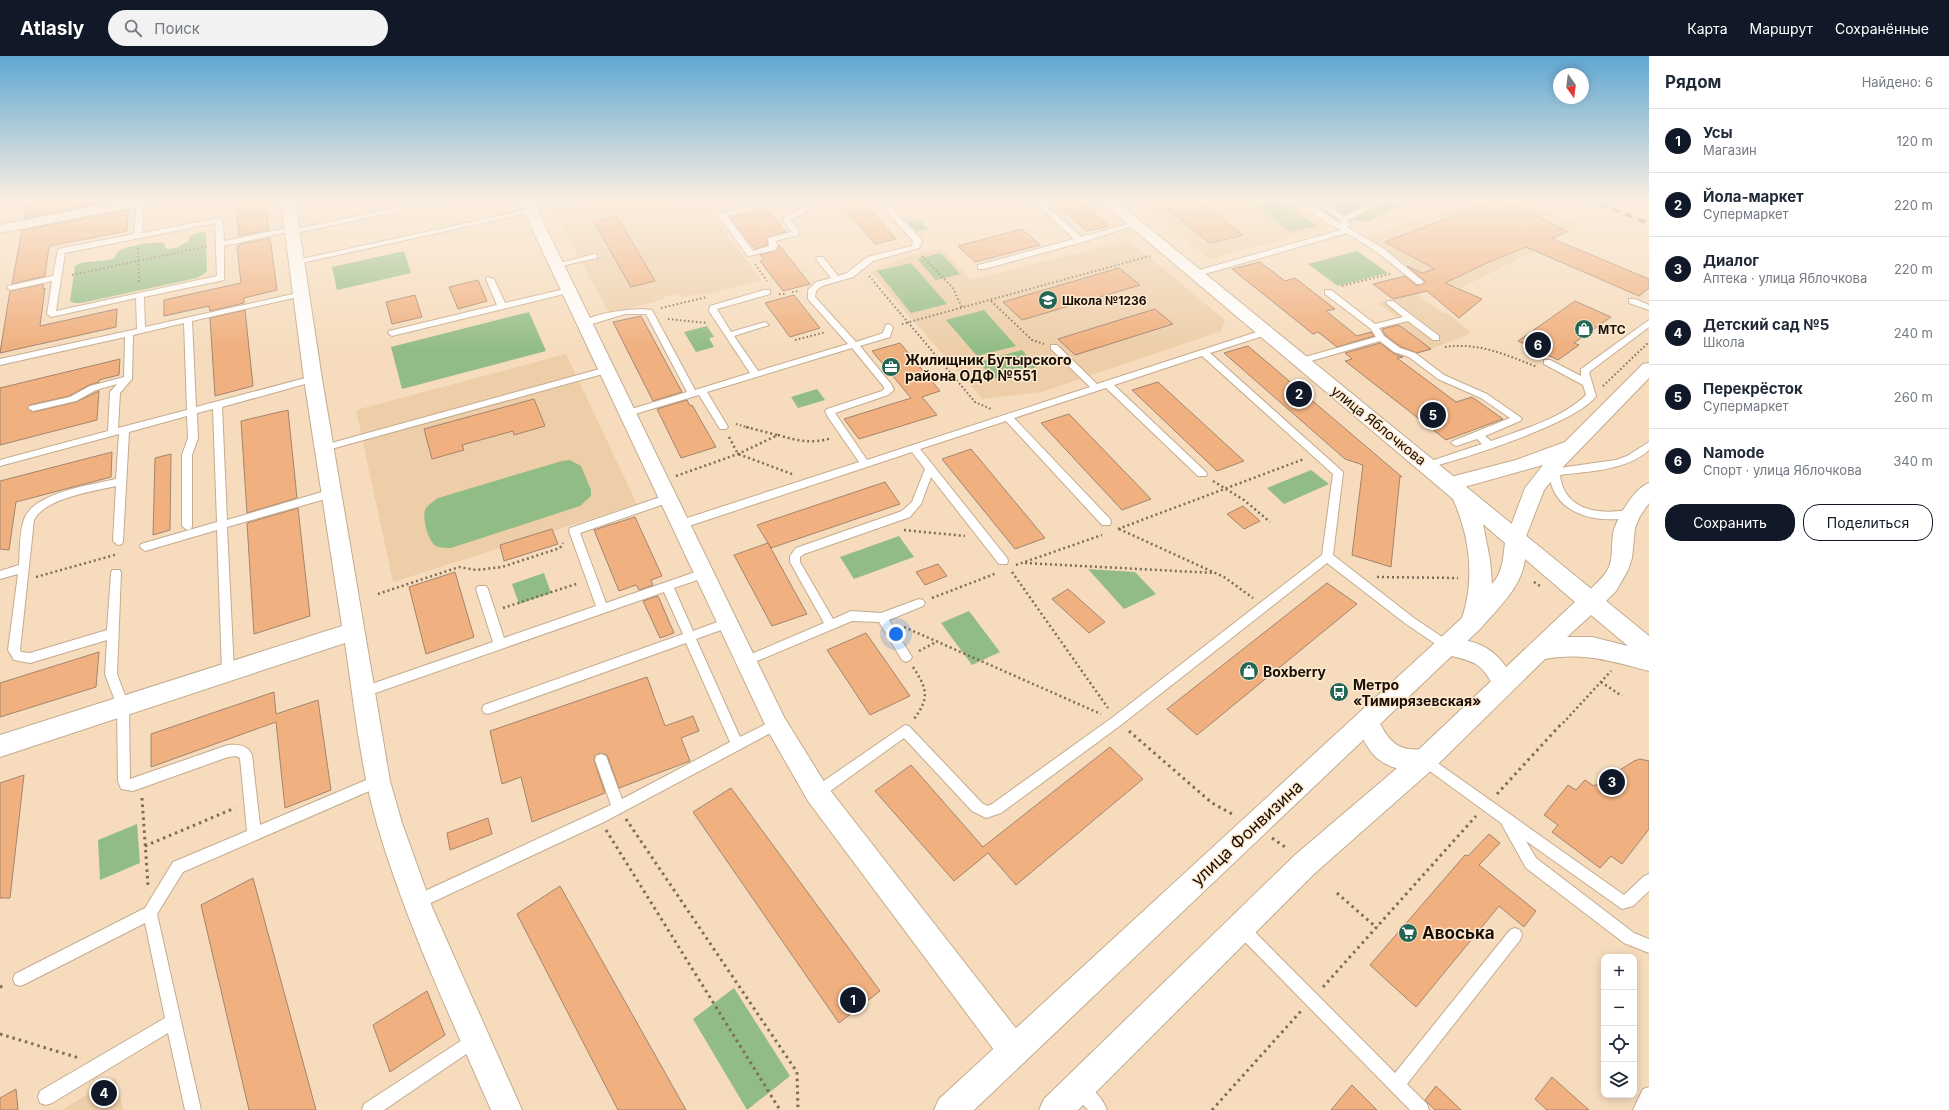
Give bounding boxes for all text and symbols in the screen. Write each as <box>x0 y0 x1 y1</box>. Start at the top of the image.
search box <box>108 10 388 46</box>
text: Atlasly <box>20 17 84 40</box>
icon: search <box>122 17 144 39</box>
text: Поиск <box>154 19 200 38</box>
text: Карта <box>1687 20 1728 37</box>
text: Маршрут <box>1750 20 1813 37</box>
text: Сохранённые <box>1835 20 1929 37</box>
north arrow <box>1553 68 1589 104</box>
text: Рядом <box>1665 72 1721 92</box>
text: Найдено: 6 <box>1862 74 1933 90</box>
text: Усы <box>1703 123 1733 142</box>
text: 1 <box>1675 133 1681 149</box>
text: 120 m <box>1897 133 1933 149</box>
text: Магазин <box>1703 142 1757 158</box>
text: Йола-маркет <box>1703 187 1804 206</box>
text: 2 <box>1674 197 1682 213</box>
text: 220 m <box>1894 197 1933 213</box>
text: Супермаркет <box>1703 206 1789 222</box>
text: Диалог <box>1703 251 1759 270</box>
text: 3 <box>1674 261 1682 277</box>
text: 220 m <box>1894 261 1933 277</box>
text: Аптека · улица Яблочкова <box>1703 270 1867 286</box>
school or university icon: Школа №1236 <box>1037 289 1059 311</box>
place label: Школа №1236 <box>1062 293 1147 308</box>
text: Детский сад №5 <box>1703 315 1829 334</box>
shop icon: МТС <box>1573 318 1595 340</box>
place label: МТС <box>1598 322 1626 337</box>
text: 4 <box>1674 325 1682 341</box>
text: 240 m <box>1894 325 1933 341</box>
pin: 6 <box>1525 330 1551 360</box>
text: Школа <box>1703 334 1745 350</box>
place label: Жилищник Бутырского района ОДФ №551 <box>905 351 1072 384</box>
office icon: Жилищник Бутырского района ОДФ №551 <box>880 356 902 378</box>
pin: 2 <box>1286 379 1312 409</box>
text: Перекрёсток <box>1703 379 1803 398</box>
street label: улица Яблочкова <box>1328 382 1430 468</box>
text: 5 <box>1674 389 1682 405</box>
text: 260 m <box>1894 389 1933 405</box>
text: Супермаркет <box>1703 398 1789 414</box>
pin: 5 <box>1420 400 1446 430</box>
text: Namode <box>1703 443 1764 462</box>
text: 6 <box>1674 453 1682 469</box>
text: 340 m <box>1893 453 1933 469</box>
text: Спорт · улица Яблочкова <box>1703 462 1862 478</box>
button: Сохранить <box>1665 504 1795 541</box>
button: Поделиться <box>1803 504 1933 541</box>
your location <box>886 624 906 644</box>
shop icon: Boxberry <box>1238 660 1260 682</box>
place label: Boxberry <box>1263 663 1327 680</box>
place label: Метро «Тимирязевская» <box>1353 676 1481 709</box>
bus stop icon: Метро «Тимирязевская» <box>1328 681 1350 703</box>
pin: 3 <box>1599 767 1625 797</box>
street label: улица Фонвизина <box>1187 776 1307 890</box>
supermarket icon: Авоська <box>1397 922 1419 944</box>
place label: Авоська <box>1422 923 1495 943</box>
map controls <box>1601 954 1637 1098</box>
button: + <box>1601 954 1637 990</box>
pin: 1 <box>840 985 866 1015</box>
button: − <box>1601 990 1637 1026</box>
button: locate <box>1601 1026 1637 1062</box>
button: layers <box>1601 1062 1637 1098</box>
pin: 4 <box>91 1078 117 1108</box>

